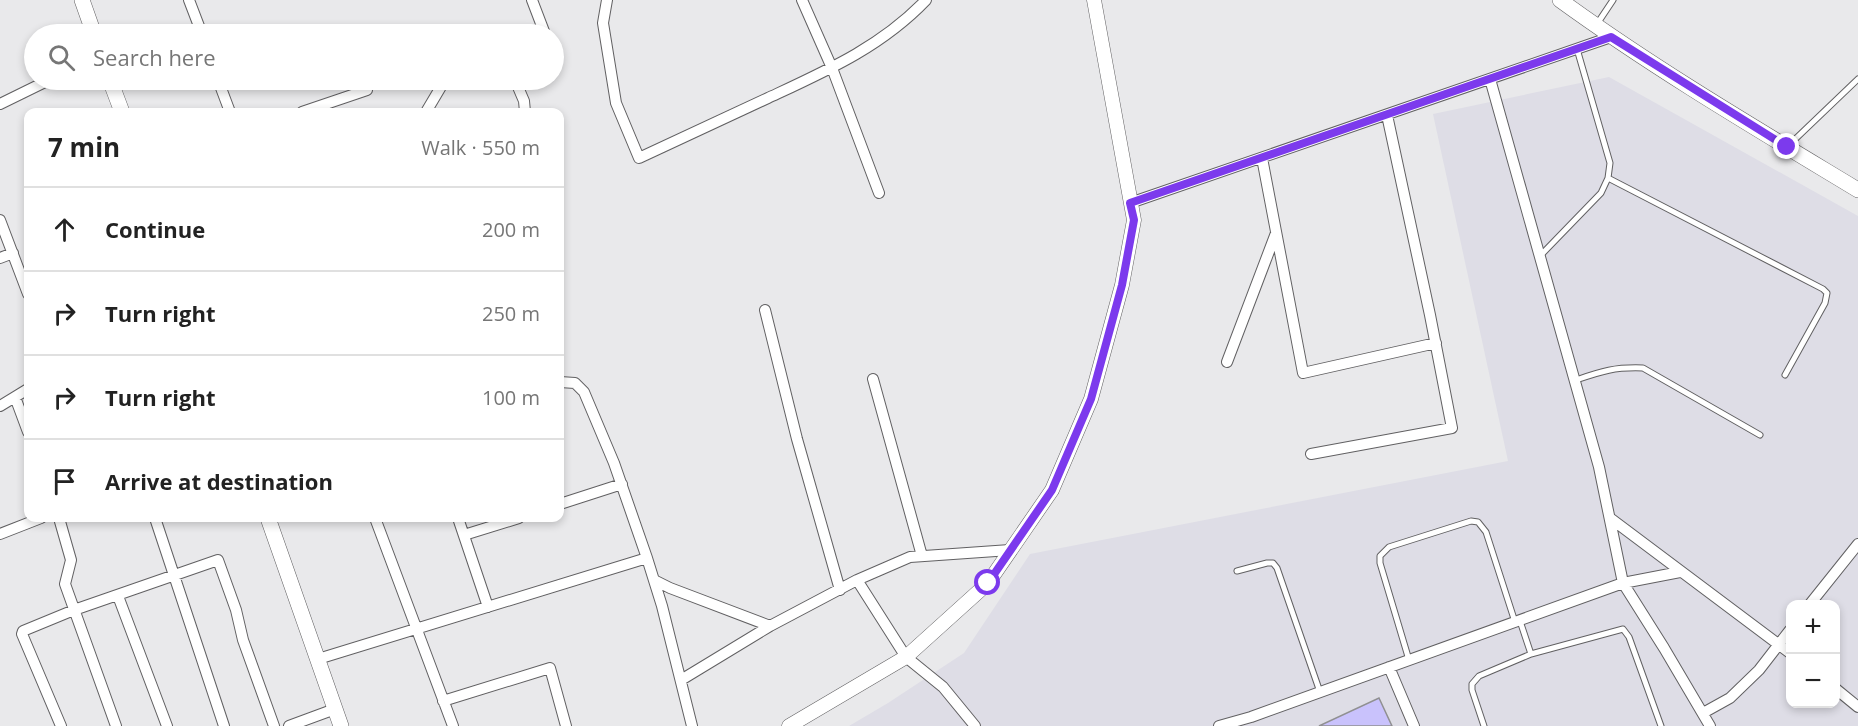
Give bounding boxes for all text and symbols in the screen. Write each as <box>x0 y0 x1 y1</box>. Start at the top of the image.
search box <box>24 24 564 90</box>
icon: search <box>45 41 78 74</box>
text: Search here <box>93 42 216 72</box>
text: 7 min <box>48 129 120 165</box>
route end <box>1773 133 1799 159</box>
text: Walk · 550 m <box>421 134 540 161</box>
icon: ahead <box>48 213 81 246</box>
text: Continue <box>105 214 205 244</box>
text: 200 m <box>482 216 540 243</box>
icon: right <box>48 297 81 330</box>
text: Turn right <box>105 298 216 328</box>
text: 250 m <box>482 300 540 327</box>
icon: right <box>48 381 81 414</box>
text: Turn right <box>105 382 216 412</box>
text: 100 m <box>482 384 540 411</box>
icon: arrive <box>48 465 81 498</box>
text: Arrive at destination <box>105 466 333 496</box>
route start <box>974 569 1000 595</box>
map controls <box>1786 600 1840 708</box>
button: + <box>1786 600 1840 654</box>
button: − <box>1786 654 1840 708</box>

